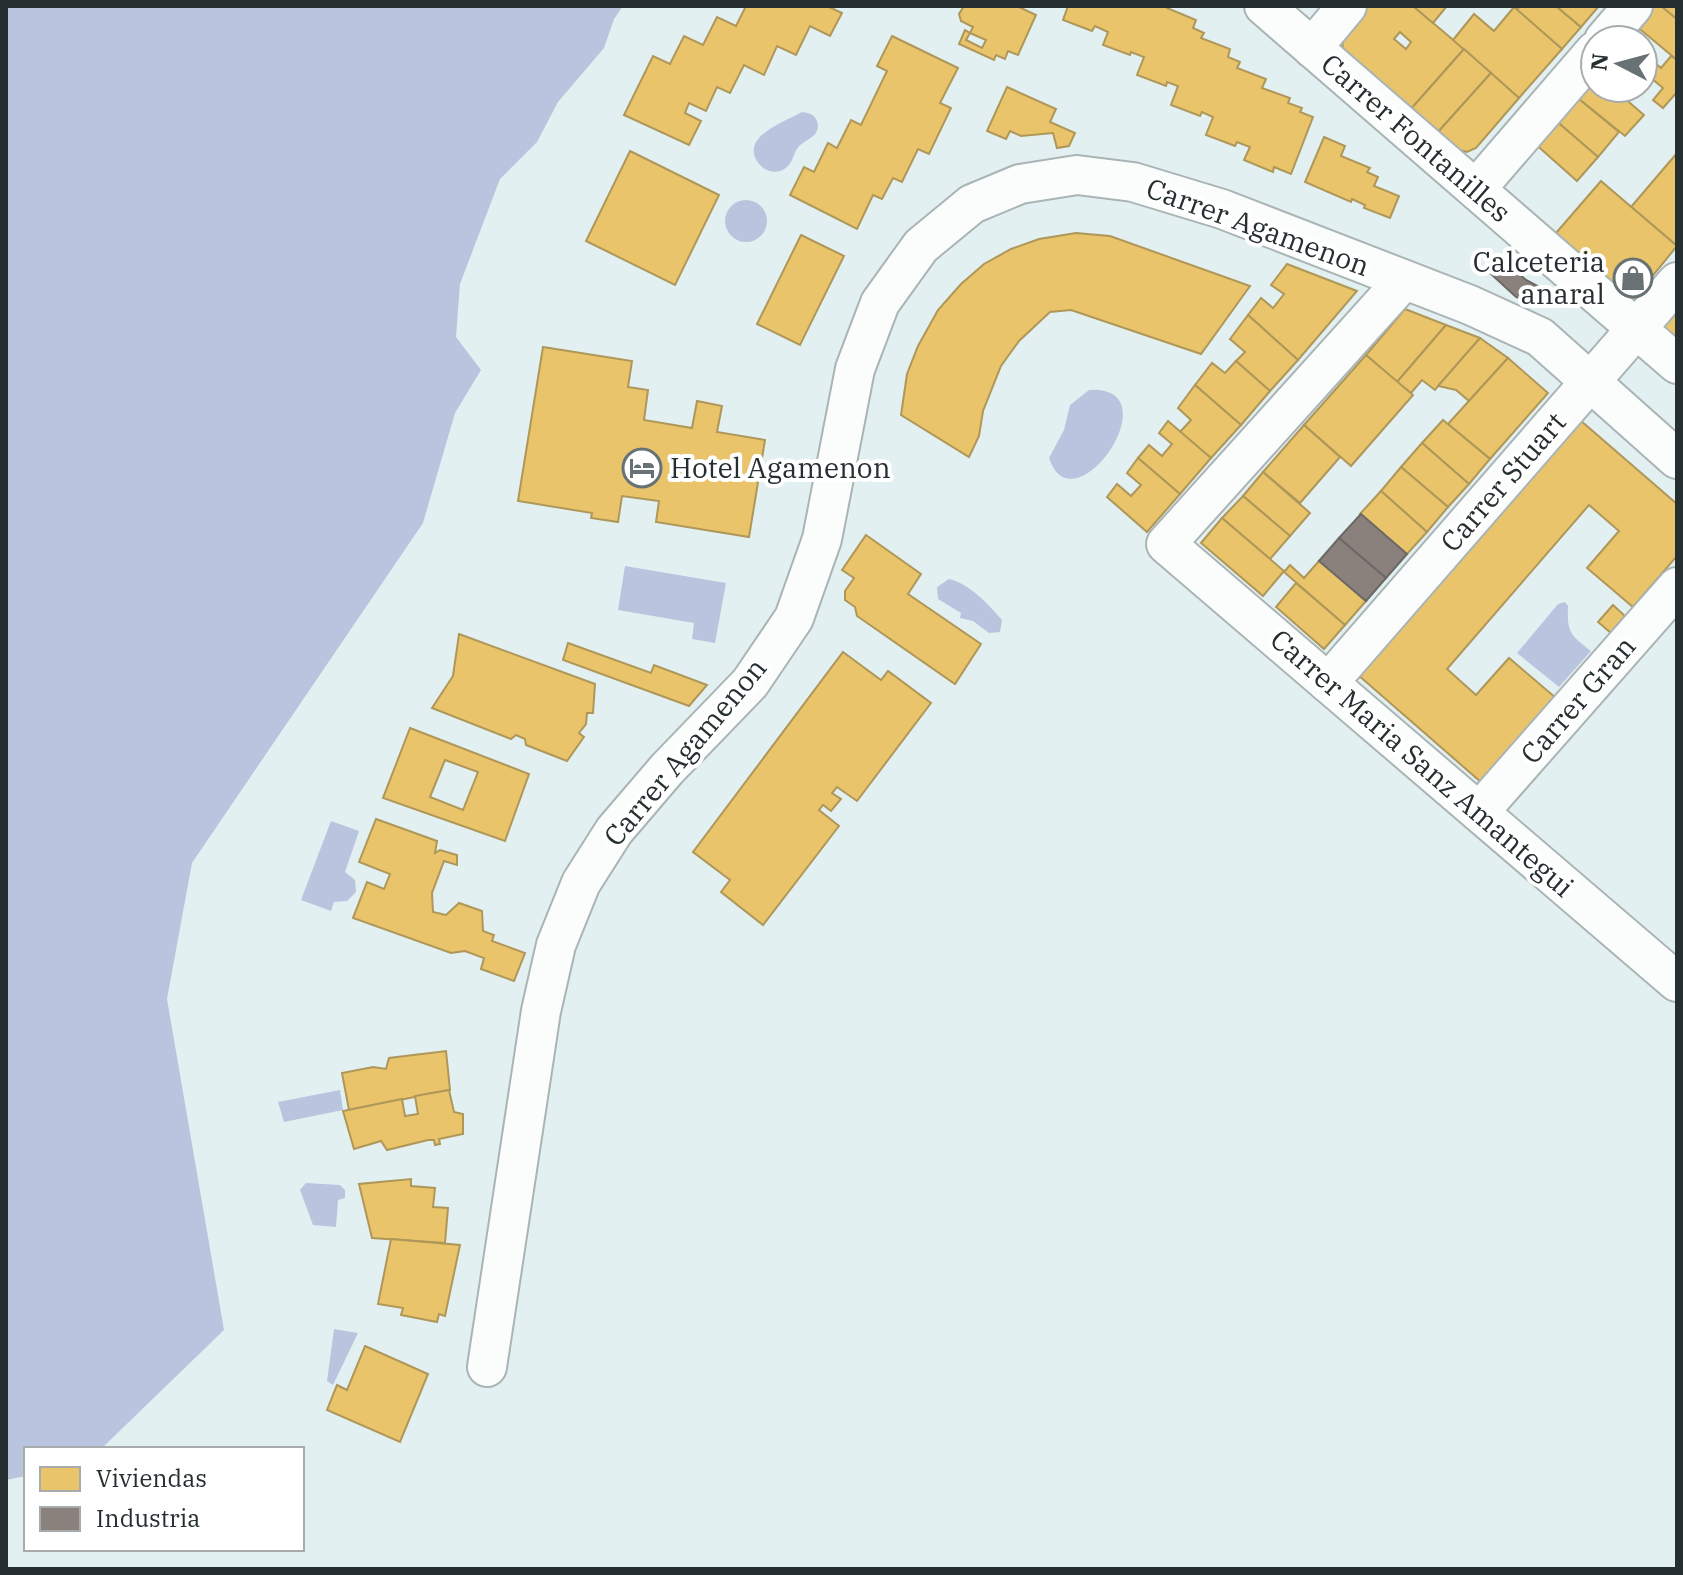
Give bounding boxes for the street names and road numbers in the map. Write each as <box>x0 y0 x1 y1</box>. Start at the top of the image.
street label: Carrer Fontanilles <box>1314 45 1519 230</box>
street label: Carrer Agamenon <box>1142 169 1375 284</box>
street label: Carrer Stuart <box>1432 404 1574 559</box>
street label: Carrer Maria Sanz Amantegui <box>1263 621 1582 905</box>
street label: Carrer Gran <box>1512 628 1643 771</box>
street label: Carrer Agamenon <box>595 650 774 854</box>

